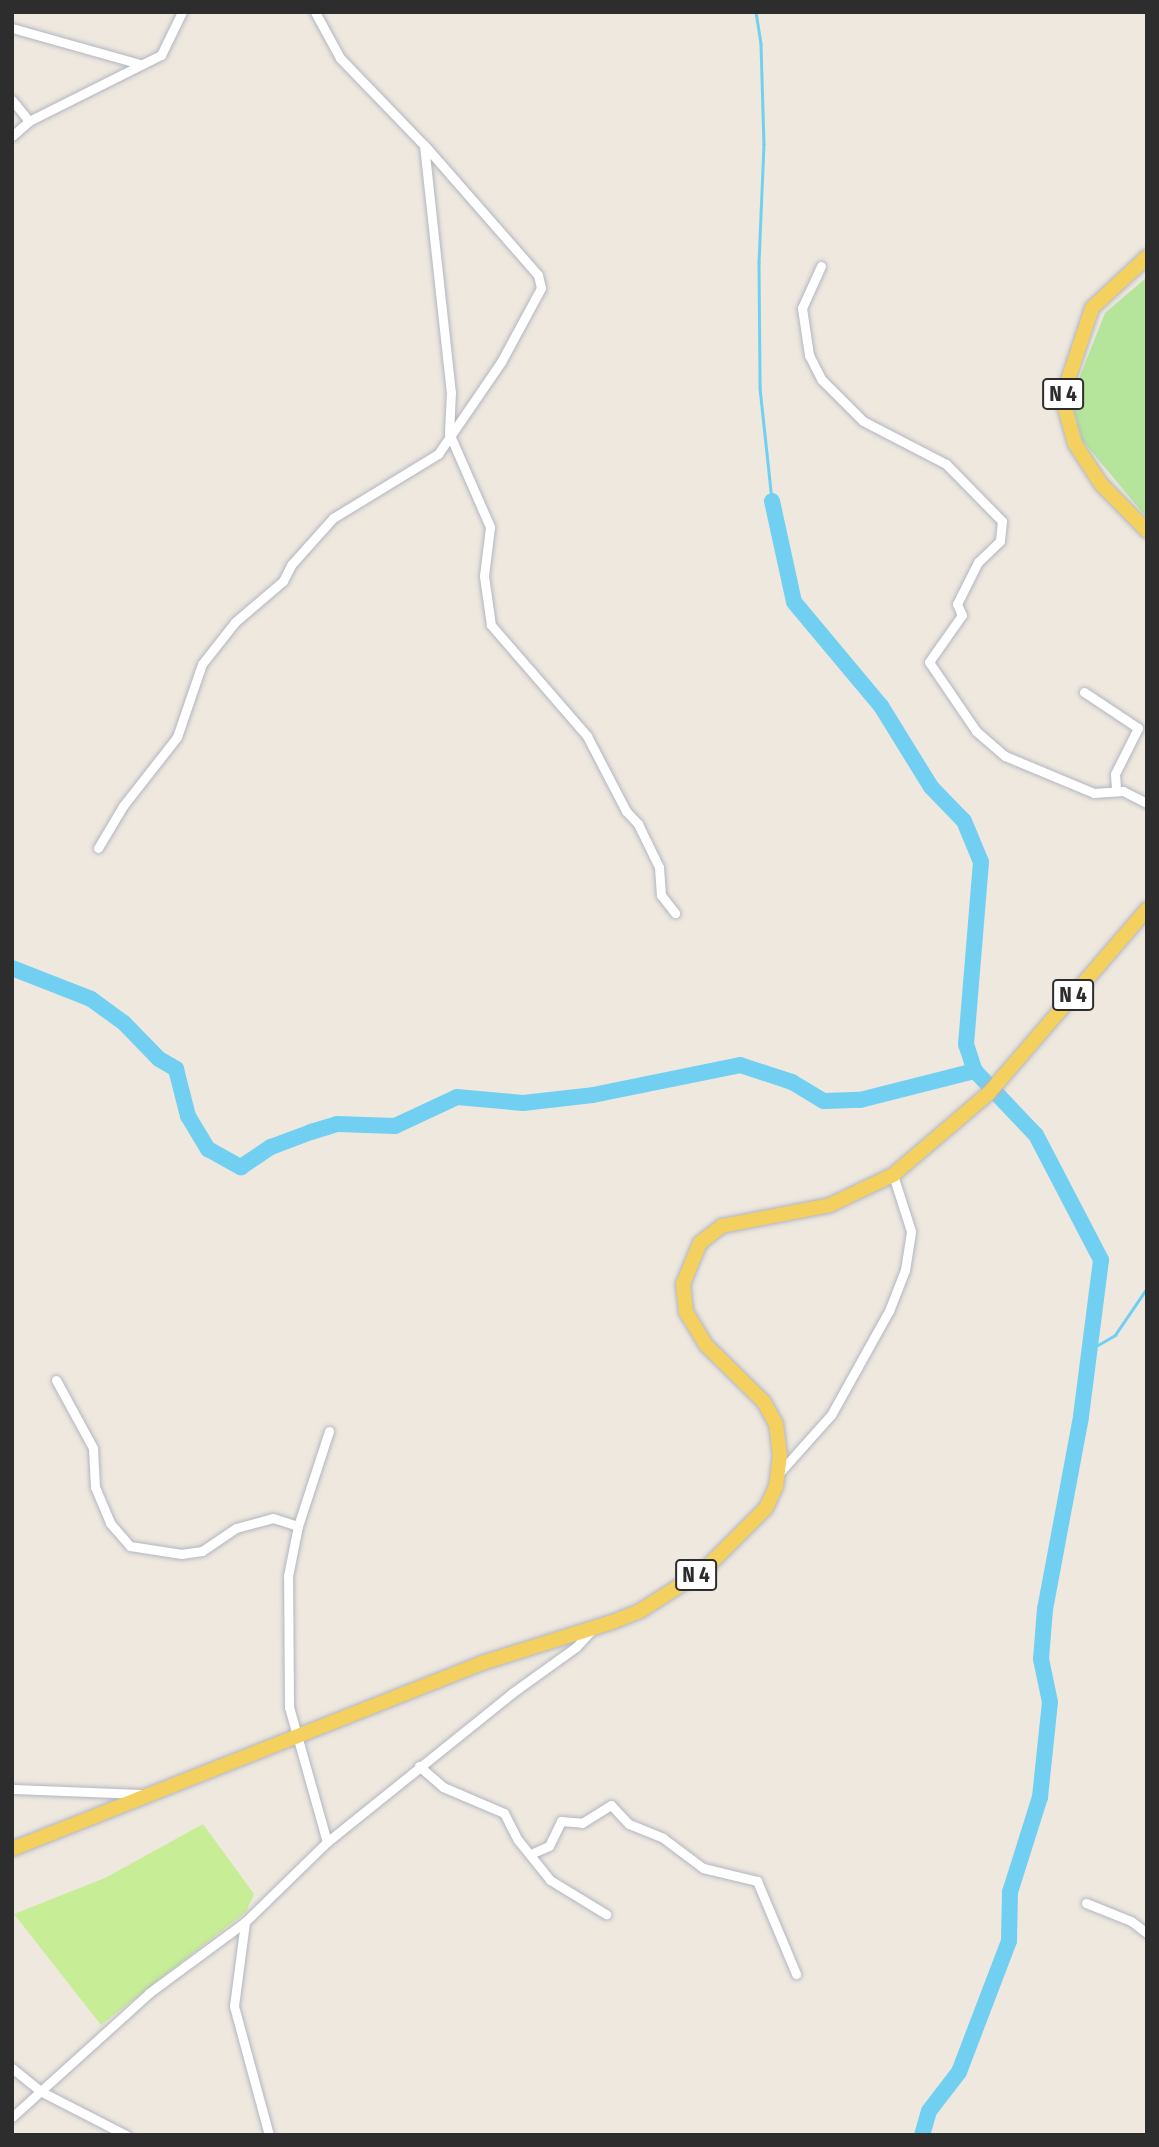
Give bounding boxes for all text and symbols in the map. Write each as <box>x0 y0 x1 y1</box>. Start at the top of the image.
road number: N 4 <box>1042 376 1084 412</box>
road number: N 4 <box>1052 978 1094 1012</box>
road number: N 4 <box>675 1558 717 1592</box>

